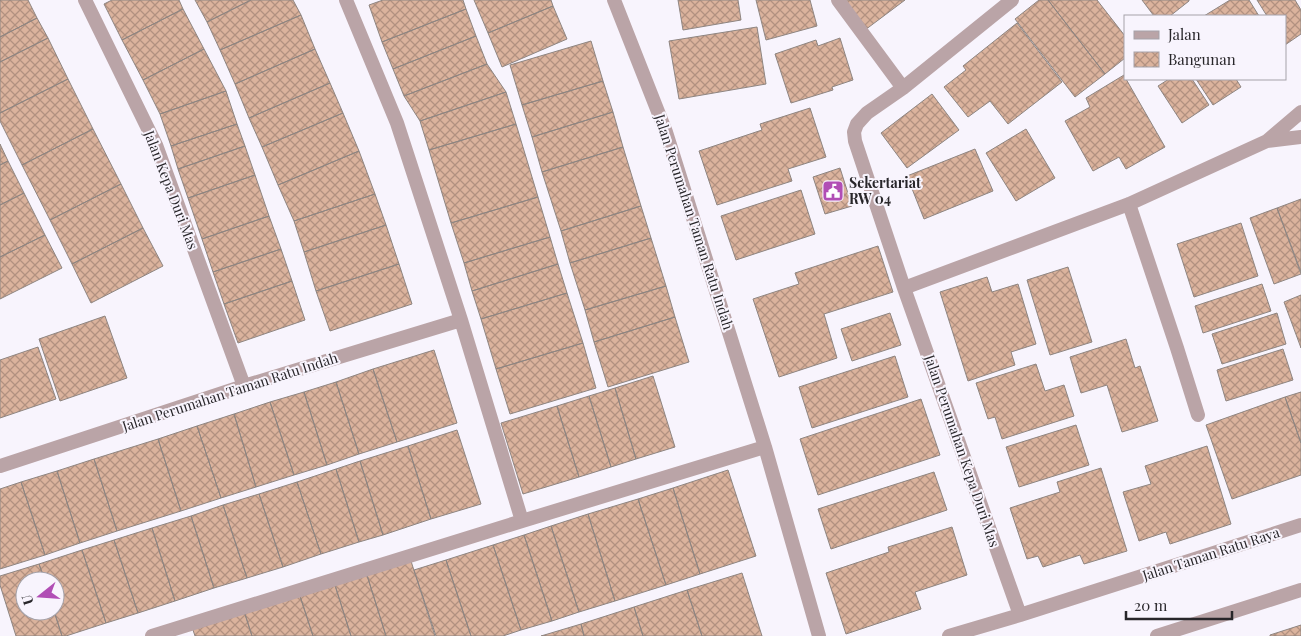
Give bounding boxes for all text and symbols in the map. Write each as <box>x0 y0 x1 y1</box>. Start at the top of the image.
legend <box>1124 15 1286 80</box>
text: Jalan <box>1167 24 1201 44</box>
text: Bangunan <box>1168 49 1236 69</box>
street label: Jalan Perumahan Taman Ratu Indah <box>650 111 739 333</box>
street label: Jalan Kepa Duri Mas <box>140 127 203 252</box>
place label: Sekertariat RW 04 <box>849 173 921 208</box>
public building icon: Sekertariat RW 04 <box>821 179 845 203</box>
street label: Jalan Perumahan Taman Ratu Indah <box>119 347 341 436</box>
street label: Jalan Perumahan Kepa Duri Mas <box>920 351 1004 549</box>
street label: Jalan Taman Ratu Raya <box>1139 522 1282 585</box>
north arrow <box>15 571 65 621</box>
scale bar <box>1126 588 1232 620</box>
text: U <box>16 592 38 607</box>
text: 20 m <box>1134 595 1168 615</box>

